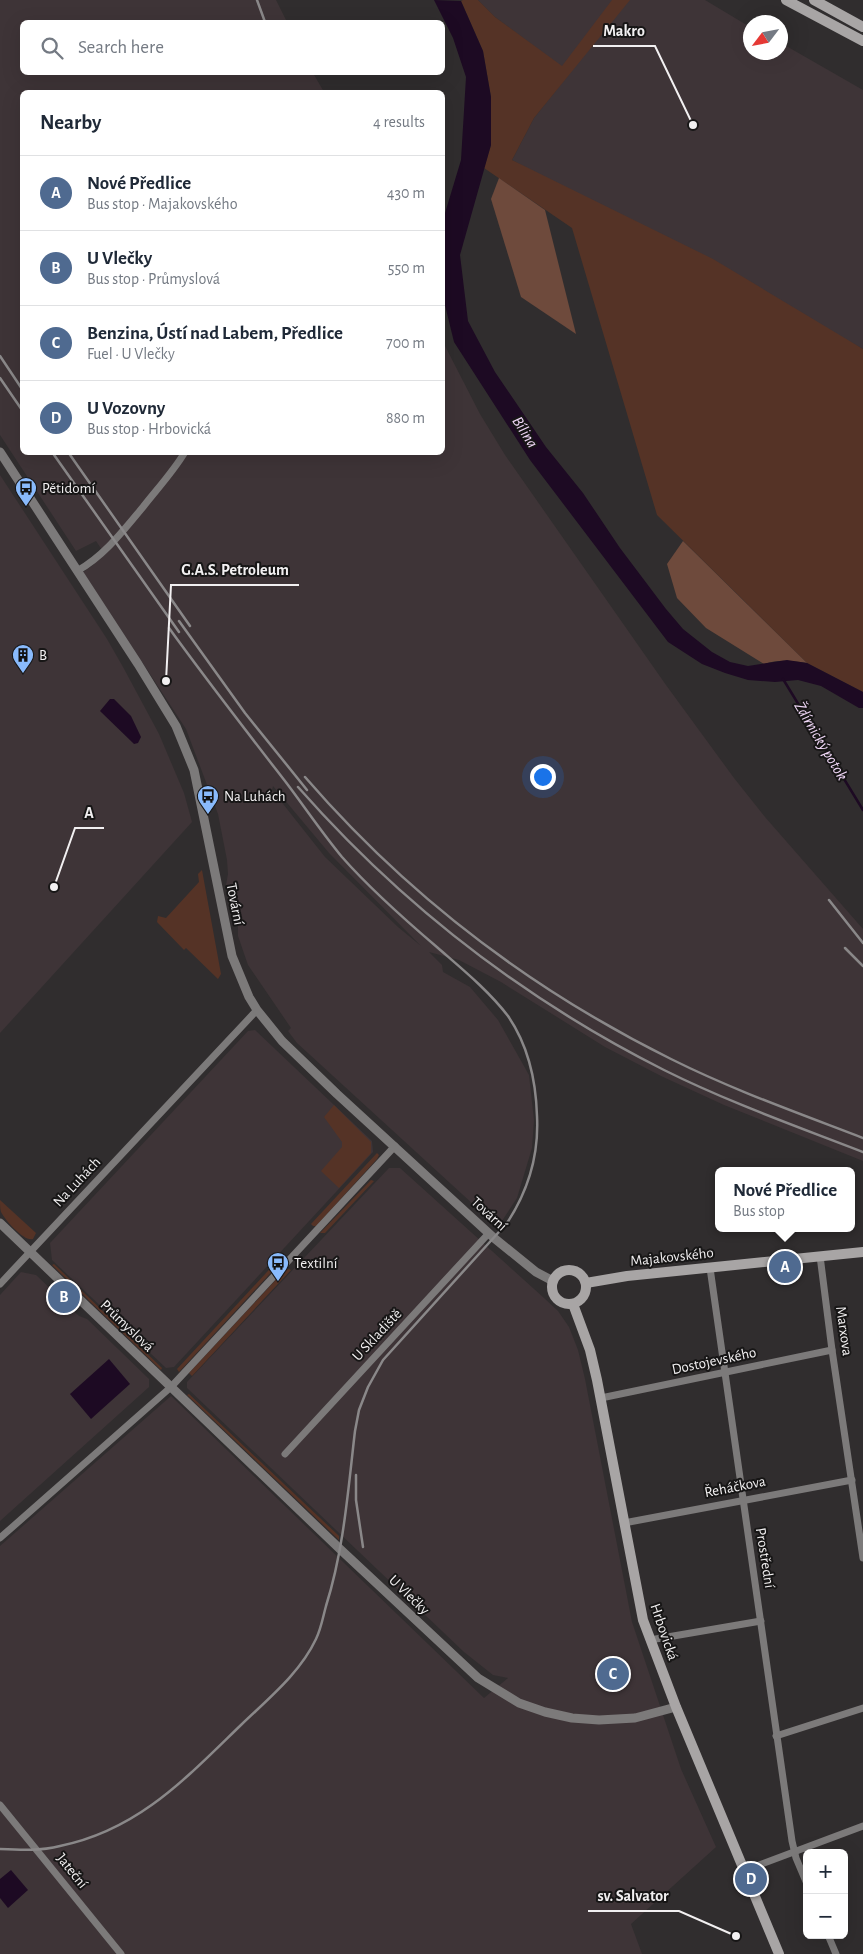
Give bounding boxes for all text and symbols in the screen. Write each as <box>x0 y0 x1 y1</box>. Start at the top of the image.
callout: Makro <box>593 15 655 46</box>
north arrow <box>743 15 788 60</box>
search box <box>20 20 445 75</box>
text: Makro <box>603 23 645 39</box>
icon: search <box>38 34 66 62</box>
text: Search here <box>78 38 164 57</box>
text: Nearby <box>40 112 101 133</box>
text: 4 results <box>373 114 425 130</box>
text: Nové Předlice <box>87 174 191 193</box>
text: A <box>51 185 61 201</box>
text: 430 m <box>387 185 425 201</box>
text: Bus stop · Majakovského <box>87 196 238 212</box>
text: U Vlečky <box>87 249 152 268</box>
text: B <box>51 260 61 276</box>
text: 550 m <box>388 260 425 276</box>
text: Bus stop · Průmyslová <box>87 271 220 287</box>
text: Benzina, Ústí nad Labem, Předlice <box>87 324 343 343</box>
text: C <box>52 335 60 351</box>
text: 700 m <box>386 335 425 351</box>
text: Fuel · U Vlečky <box>87 346 175 362</box>
text: U Vozovny <box>87 399 165 418</box>
text: D <box>51 410 61 426</box>
text: 880 m <box>386 410 425 426</box>
water label: Bílina <box>509 414 541 450</box>
text: Bus stop · Hrbovická <box>87 421 211 437</box>
bus stop icon: Pětidomí <box>14 476 38 507</box>
place label: Pětidomí <box>42 481 95 496</box>
callout: G.A.S. Petroleum <box>171 554 299 585</box>
text: G.A.S. Petroleum <box>181 562 289 578</box>
building icon: B <box>11 643 35 674</box>
place label: B <box>39 648 47 663</box>
water label: Ždírnický potok <box>790 698 852 784</box>
your location <box>530 764 556 790</box>
bus stop icon: Na Luhách <box>196 784 220 815</box>
place label: Na Luhách <box>224 789 286 804</box>
callout: A <box>75 797 104 828</box>
text: A <box>84 805 94 821</box>
street label: Tovární <box>224 882 246 927</box>
street label: Na Luhách <box>51 1154 103 1210</box>
popup <box>715 1167 855 1232</box>
text: Nové Předlice <box>733 1181 837 1200</box>
street label: Tovární <box>468 1194 510 1234</box>
text: Bus stop <box>733 1203 785 1219</box>
street label: Majakovského <box>630 1245 714 1269</box>
pin: A <box>769 1248 801 1286</box>
bus stop icon: Textilní <box>266 1251 290 1282</box>
place label: Textilní <box>294 1256 338 1271</box>
pin: B <box>48 1278 80 1316</box>
street label: Průmyslová <box>98 1297 157 1355</box>
street label: Marxova <box>833 1305 855 1357</box>
street label: U Skladiště <box>349 1306 405 1364</box>
street label: Dostojevského <box>670 1345 758 1377</box>
street label: Řeháčkova <box>703 1473 767 1500</box>
street label: Prostřední <box>753 1527 777 1590</box>
street label: U Vlečky <box>386 1572 433 1618</box>
street label: Hrbovická <box>647 1602 681 1662</box>
pin: C <box>597 1655 629 1693</box>
map controls <box>803 1849 848 1939</box>
button: + <box>803 1849 848 1894</box>
street label: Jateční <box>54 1851 91 1891</box>
pin: D <box>735 1860 767 1898</box>
callout: sv. Salvator <box>588 1880 679 1911</box>
text: sv. Salvator <box>597 1888 669 1904</box>
button: − <box>803 1894 848 1939</box>

